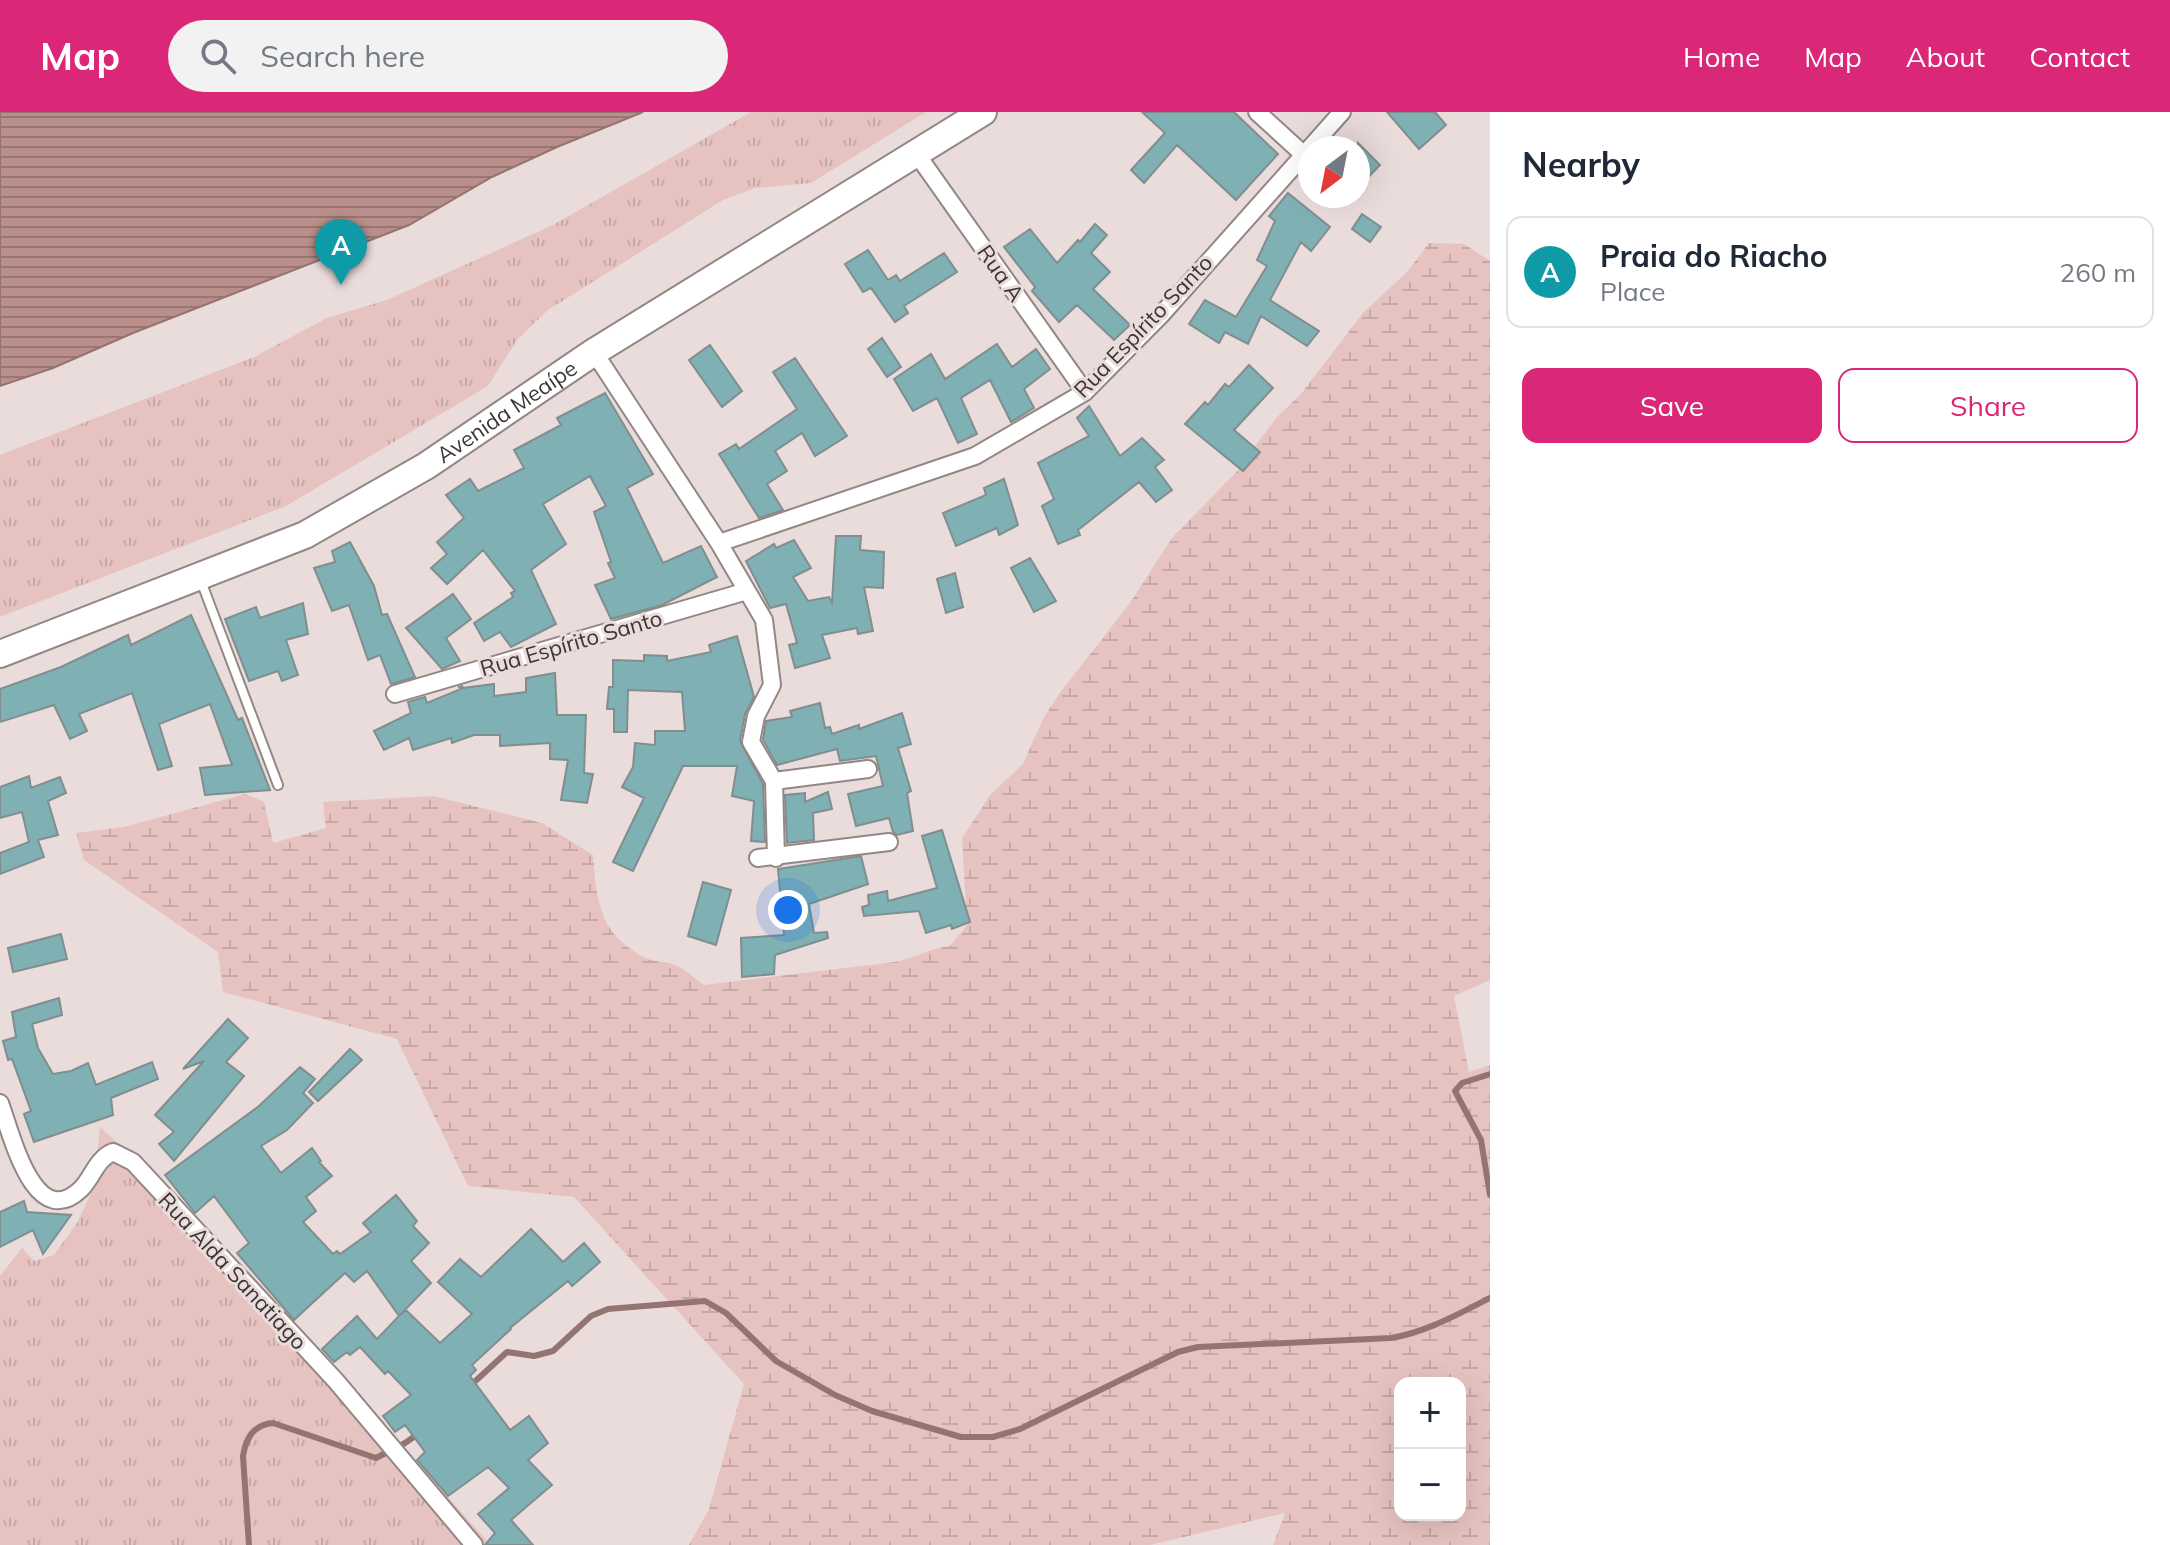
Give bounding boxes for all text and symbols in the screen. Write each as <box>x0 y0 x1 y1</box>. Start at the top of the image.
search box <box>168 20 728 92</box>
text: Map <box>40 32 120 80</box>
icon: search <box>196 34 240 78</box>
text: Search here <box>260 37 425 75</box>
text: Home <box>1683 39 1760 74</box>
text: Map <box>1804 39 1862 74</box>
text: About <box>1906 39 1985 74</box>
text: Contact <box>2029 39 2130 74</box>
north arrow <box>1298 136 1370 208</box>
text: Nearby <box>1522 143 1640 186</box>
pin: A <box>315 219 367 285</box>
text: Praia do Riacho <box>1600 237 1828 275</box>
street label: Rua A <box>971 239 1031 307</box>
street label: Rua Espírito Santo <box>1068 249 1218 403</box>
text: A <box>1540 256 1560 289</box>
text: 260 m <box>2060 256 2136 289</box>
text: Place <box>1600 275 1665 308</box>
street label: Avenida Meaípe <box>431 354 582 469</box>
button: Save <box>1522 368 1822 443</box>
button: Share <box>1838 368 2138 443</box>
street label: Rua Espírito Santo <box>477 604 665 682</box>
your location <box>768 890 808 930</box>
street label: Rua Alda Sanatiago <box>153 1186 313 1356</box>
map controls <box>1394 1377 1466 1521</box>
button: + <box>1394 1377 1466 1449</box>
button: − <box>1394 1449 1466 1521</box>

